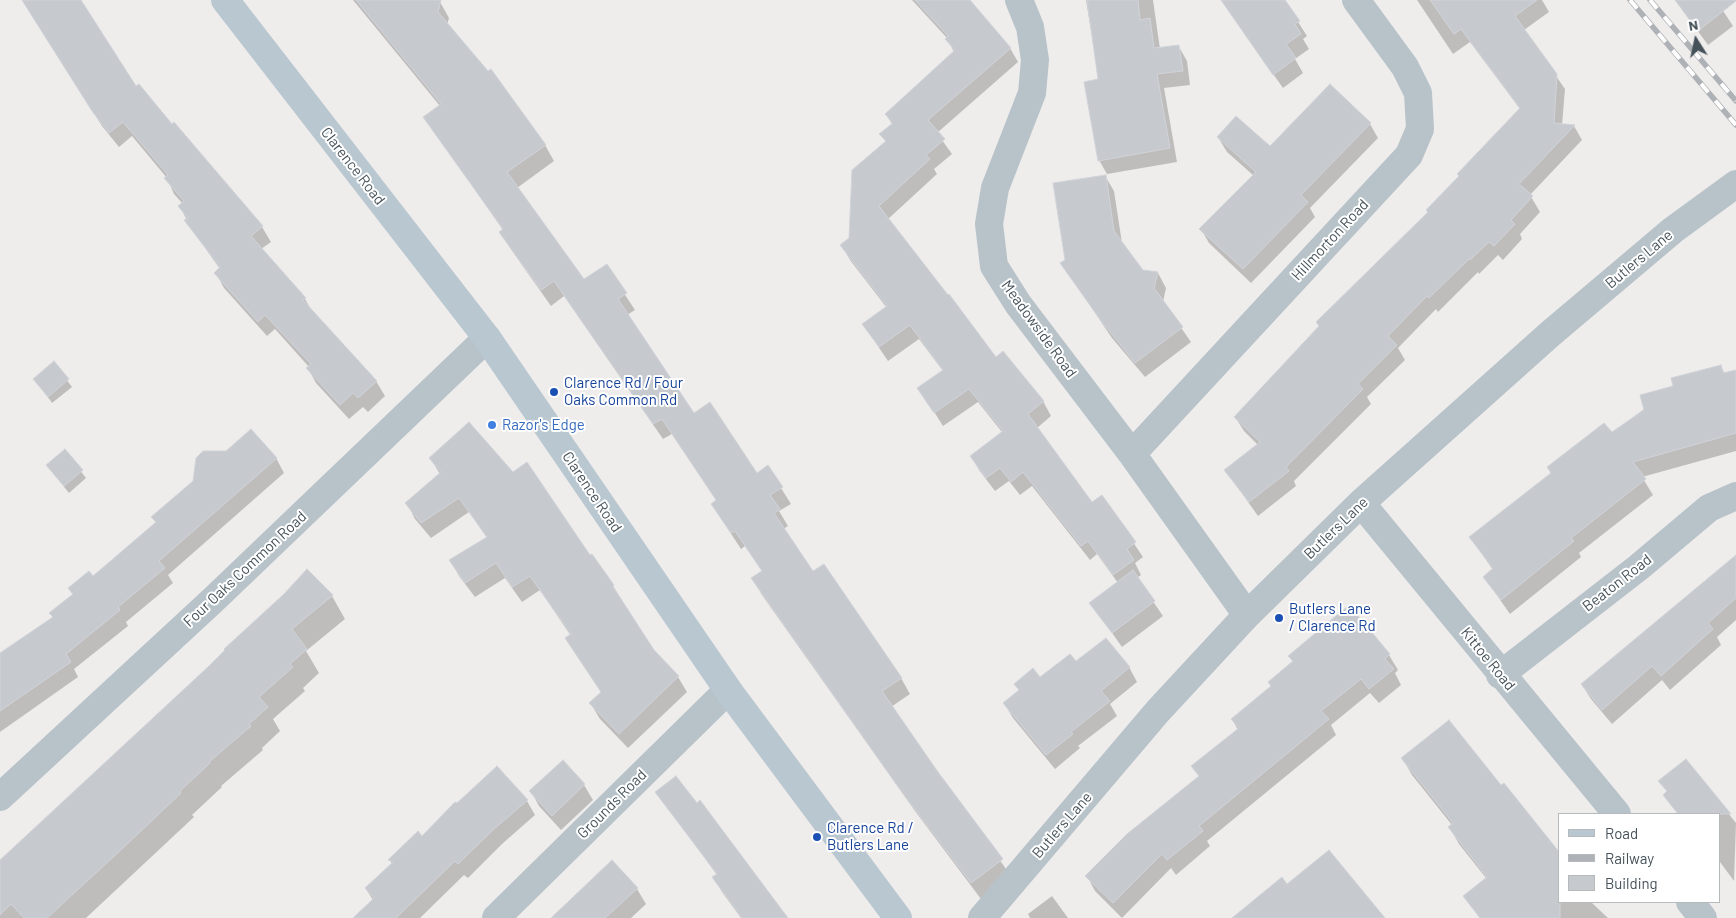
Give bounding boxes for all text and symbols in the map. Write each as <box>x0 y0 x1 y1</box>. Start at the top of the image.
north arrow <box>1671 15 1721 65</box>
text: N <box>1687 16 1699 34</box>
street label: Clarence Road <box>317 124 389 208</box>
street label: Hillmorton Road <box>1288 196 1372 284</box>
street label: Butlers Lane <box>1602 226 1676 292</box>
street label: Meadowside Road <box>998 277 1080 381</box>
place label: Clarence Rd / Four Oaks Common Rd <box>564 374 683 409</box>
marker: Clarence Rd / Four Oaks Common Rd <box>548 386 560 398</box>
place label: Razor's Edge <box>502 416 585 434</box>
marker: Razor's Edge <box>486 419 498 431</box>
street label: Clarence Road <box>558 448 626 536</box>
street label: Butlers Lane <box>1300 493 1372 563</box>
street label: Four Oaks Common Road <box>180 507 310 631</box>
street label: Beaton Road <box>1579 550 1655 616</box>
place label: Butlers Lane / Clarence Rd <box>1289 600 1376 635</box>
marker: Butlers Lane / Clarence Rd <box>1273 612 1285 624</box>
street label: Kittoe Road <box>1457 624 1519 694</box>
street label: Grounds Road <box>574 766 650 842</box>
street label: Butlers Lane <box>1028 788 1096 862</box>
legend <box>1558 813 1721 903</box>
place label: Clarence Rd / Butlers Lane <box>827 819 914 854</box>
text: Road <box>1605 824 1638 842</box>
marker: Clarence Rd / Butlers Lane <box>811 831 823 843</box>
text: Railway <box>1605 849 1654 867</box>
text: Building <box>1605 874 1658 892</box>

